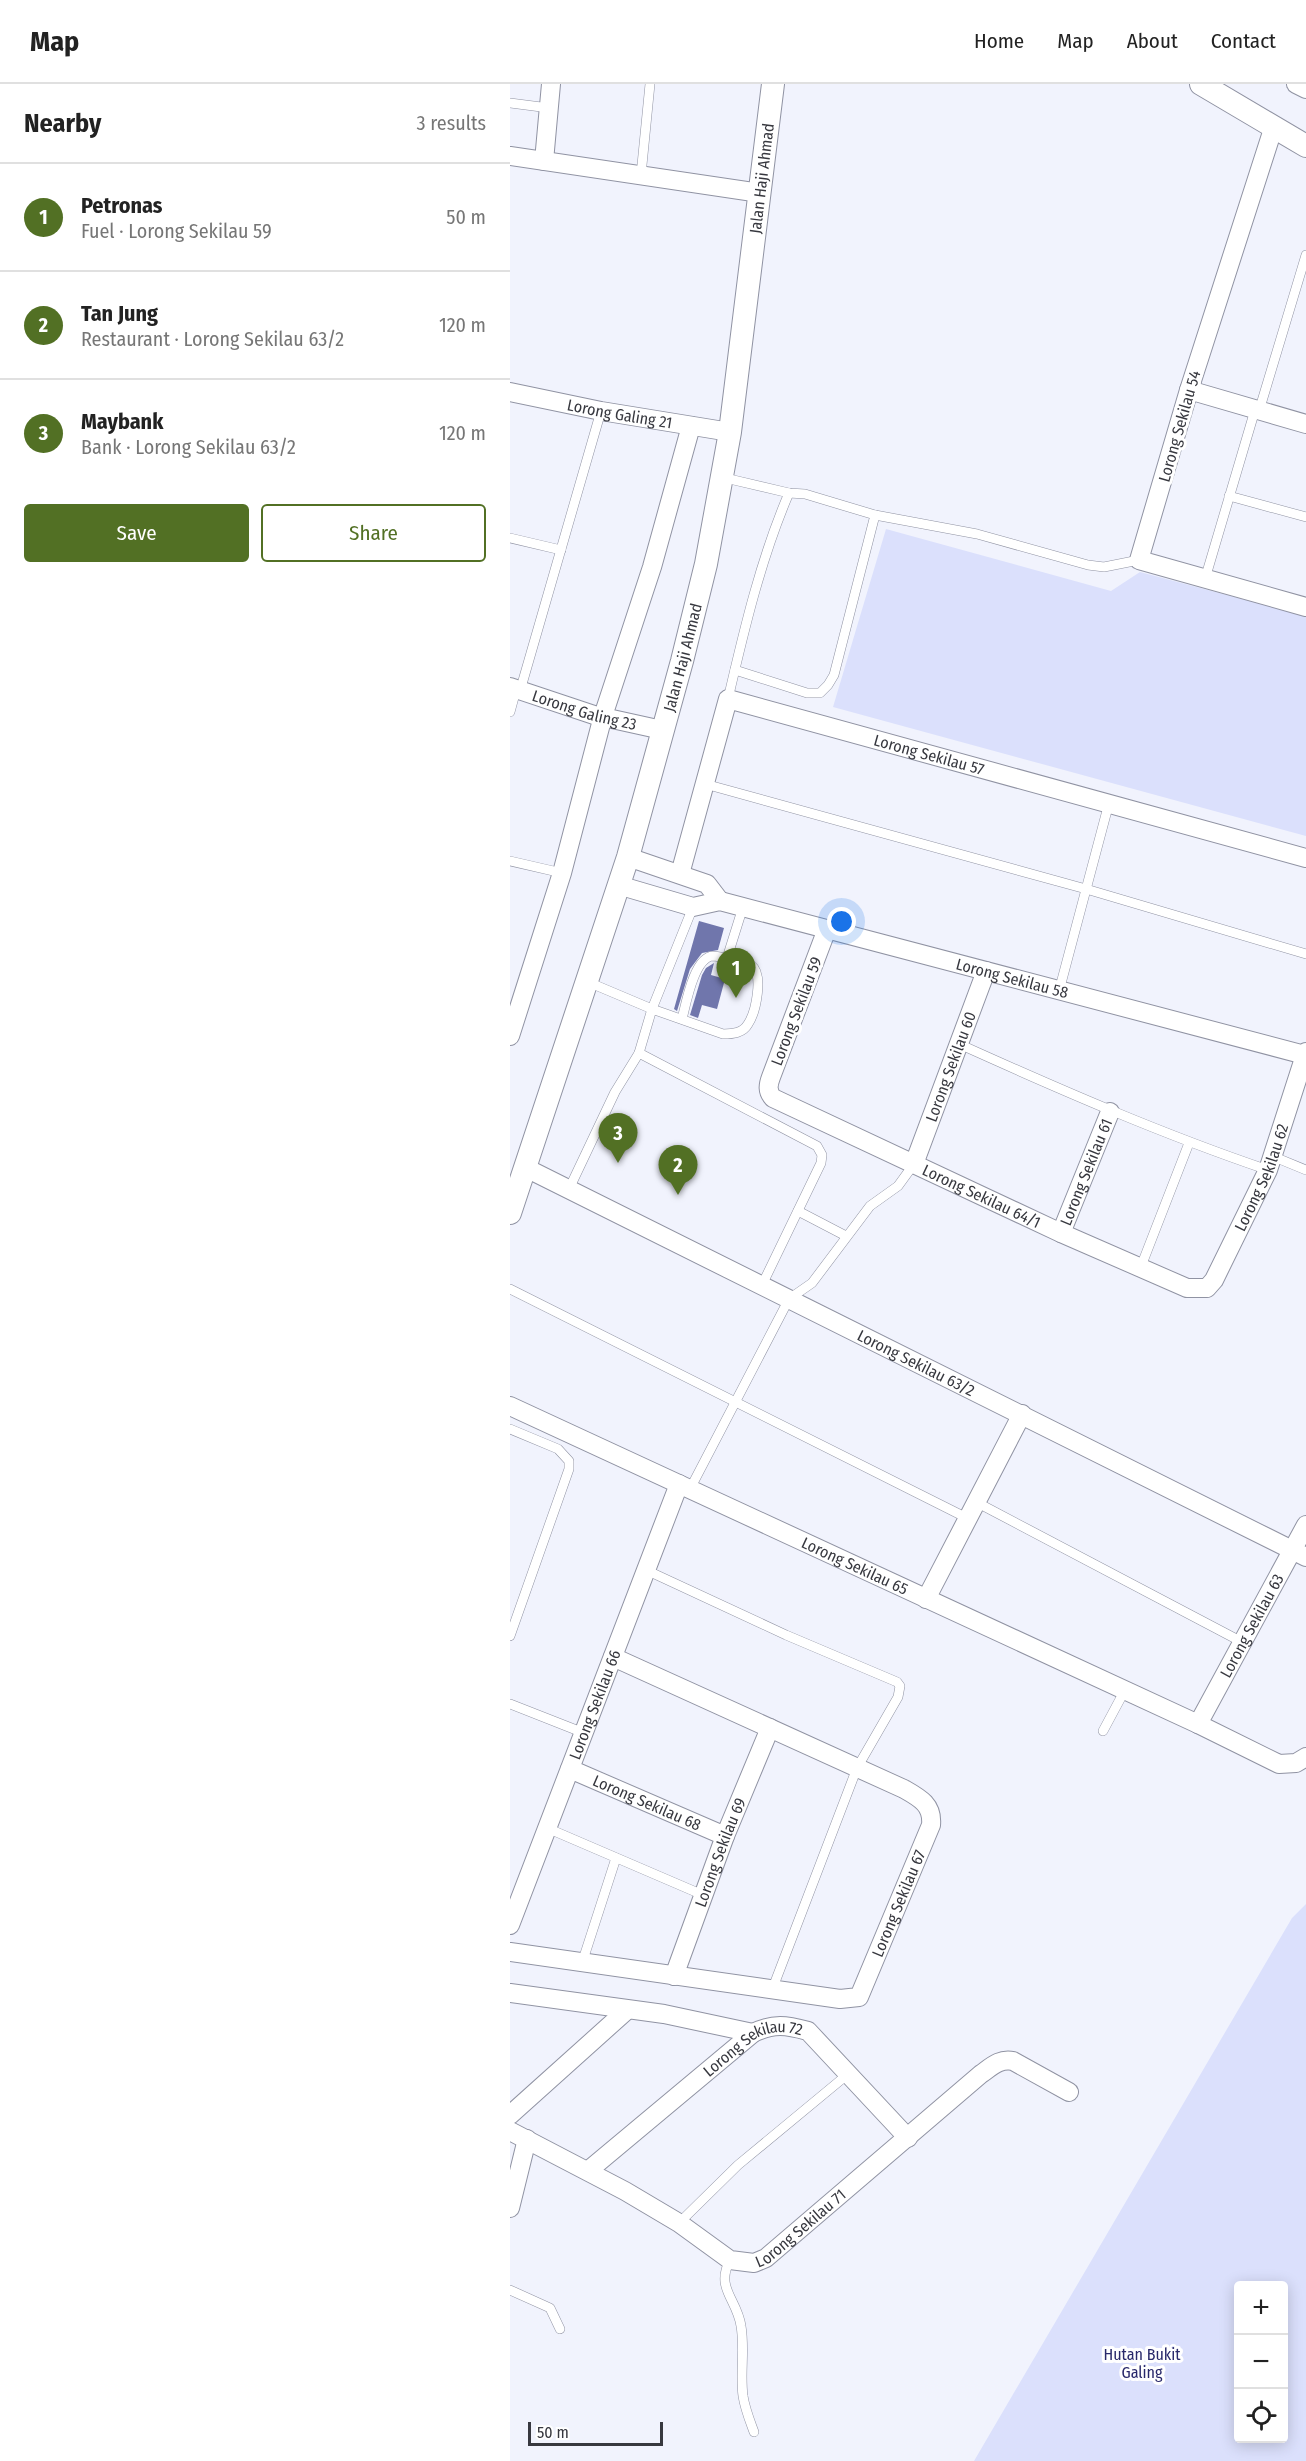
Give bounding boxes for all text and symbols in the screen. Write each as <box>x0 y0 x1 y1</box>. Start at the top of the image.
text: Map <box>30 25 79 58</box>
text: Home <box>974 28 1024 54</box>
text: Map <box>1057 28 1094 54</box>
text: About <box>1127 28 1178 54</box>
text: Contact <box>1211 28 1276 54</box>
text: Nearby <box>24 108 101 139</box>
text: 3 results <box>417 111 486 135</box>
street label: Jalan Haji Ahmad <box>746 122 778 235</box>
text: Petronas <box>81 192 162 219</box>
text: 1 <box>39 205 48 229</box>
text: 50 m <box>446 205 486 229</box>
text: Fuel · Lorong Sekilau 59 <box>81 219 272 243</box>
text: Tan Jung <box>81 300 158 327</box>
text: 2 <box>39 313 48 337</box>
text: 120 m <box>439 313 486 337</box>
text: Restaurant · Lorong Sekilau 63/2 <box>81 327 344 351</box>
street label: Lorong Sekilau 54 <box>1155 368 1205 484</box>
street label: Lorong Galing 21 <box>566 395 674 432</box>
text: Maybank <box>81 408 163 435</box>
text: 3 <box>39 421 48 445</box>
text: 120 m <box>439 421 486 445</box>
text: Bank · Lorong Sekilau 63/2 <box>81 435 296 459</box>
button: Save <box>24 504 249 562</box>
button: Share <box>261 504 486 562</box>
street label: Jalan Haji Ahmad <box>660 601 706 714</box>
street label: Lorong Galing 23 <box>530 686 638 734</box>
street label: Lorong Sekilau 57 <box>872 731 987 779</box>
your location <box>827 907 856 936</box>
pin: 1 <box>716 948 756 998</box>
street label: Lorong Sekilau 59 <box>767 954 826 1068</box>
street label: Lorong Sekilau 58 <box>954 955 1070 1002</box>
street label: Lorong Sekilau 60 <box>922 1009 980 1125</box>
pin: 3 <box>598 1114 638 1163</box>
street label: Lorong Sekilau 61 <box>1056 1116 1116 1228</box>
street label: Lorong Sekilau 62 <box>1231 1121 1292 1234</box>
pin: 2 <box>658 1146 698 1195</box>
street label: Lorong Sekilau 64/1 <box>919 1160 1043 1232</box>
street label: Lorong Sekilau 63/2 <box>854 1326 978 1400</box>
street label: Lorong Sekilau 65 <box>798 1533 911 1599</box>
street label: Lorong Sekilau 63 <box>1216 1571 1288 1681</box>
street label: Lorong Sekilau 66 <box>565 1647 625 1762</box>
street label: Lorong Sekilau 68 <box>590 1771 704 1835</box>
street label: Lorong Sekilau 69 <box>691 1795 750 1910</box>
street label: Lorong Sekilau 67 <box>868 1847 930 1960</box>
street label: Lorong Sekilau 72 <box>699 2017 805 2081</box>
street label: Lorong Sekilau 71 <box>752 2185 850 2271</box>
map controls <box>1234 2281 1288 2443</box>
button: + <box>1234 2281 1288 2335</box>
button: − <box>1234 2335 1288 2389</box>
park label: Hutan Bukit Galing <box>1103 2345 1181 2382</box>
button: locate <box>1234 2389 1288 2443</box>
scale bar <box>528 2419 663 2446</box>
text: 50 m <box>537 2423 569 2442</box>

